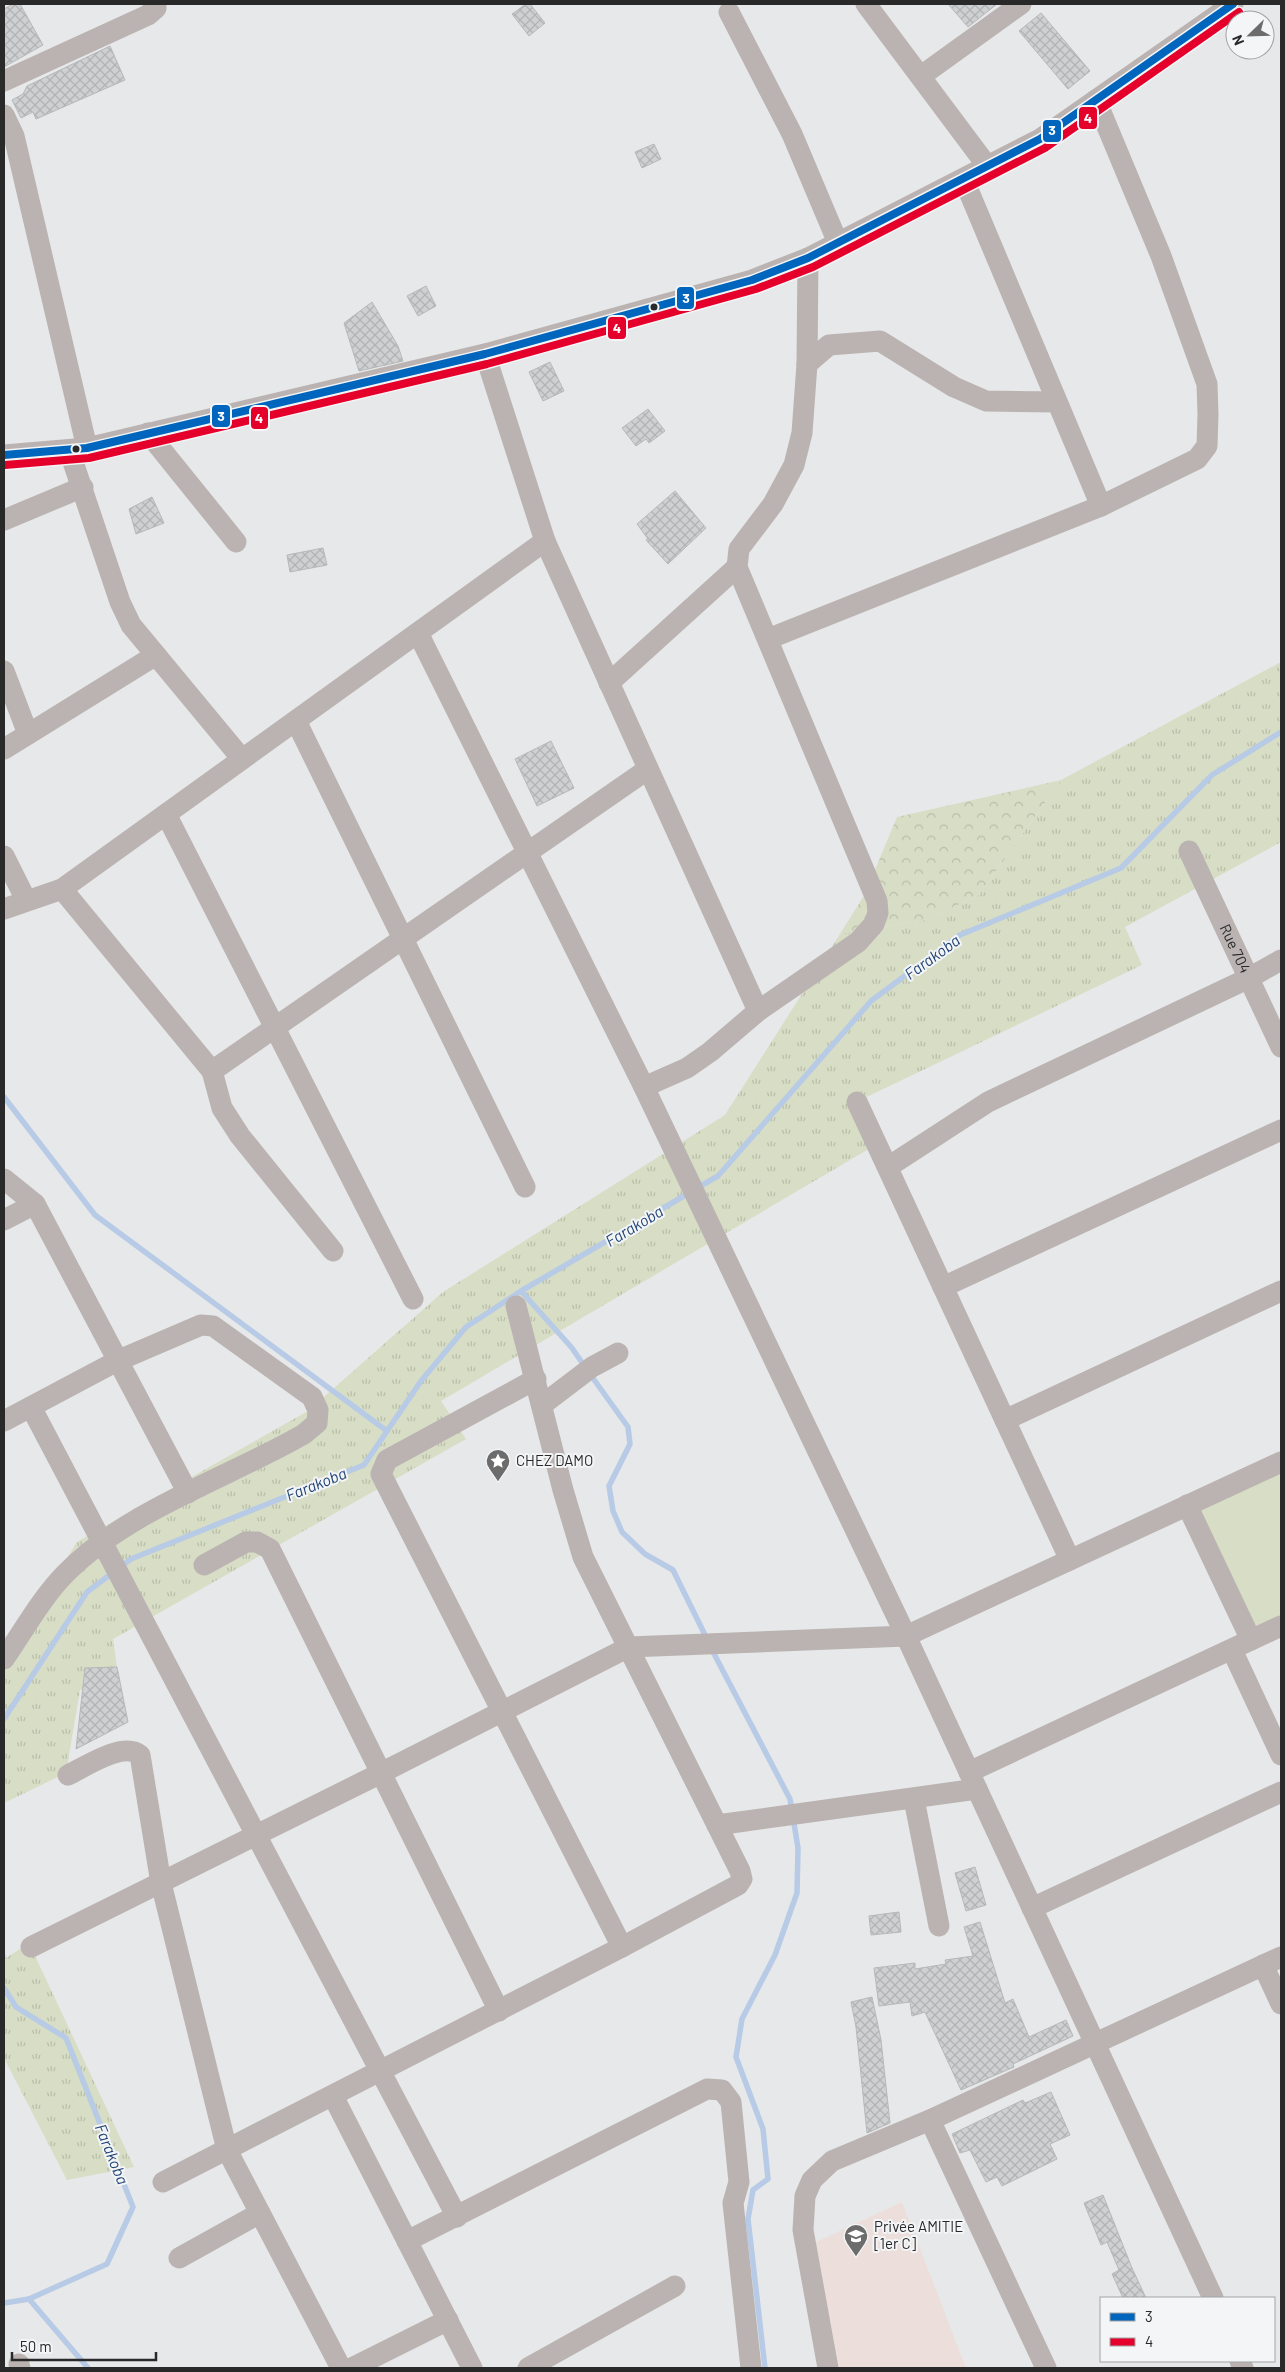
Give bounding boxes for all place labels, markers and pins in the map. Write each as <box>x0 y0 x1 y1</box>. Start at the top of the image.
unlabelled marker <box>649 302 659 312</box>
unlabelled marker <box>71 444 81 454</box>
place icon: CHEZ DAMO <box>485 1448 511 1482</box>
place label: CHEZ DAMO <box>516 1451 593 1469</box>
place label: Privée AMITIE [1er C] <box>874 2217 963 2252</box>
school or university icon: Privée AMITIE [1er C] <box>843 2223 869 2257</box>

